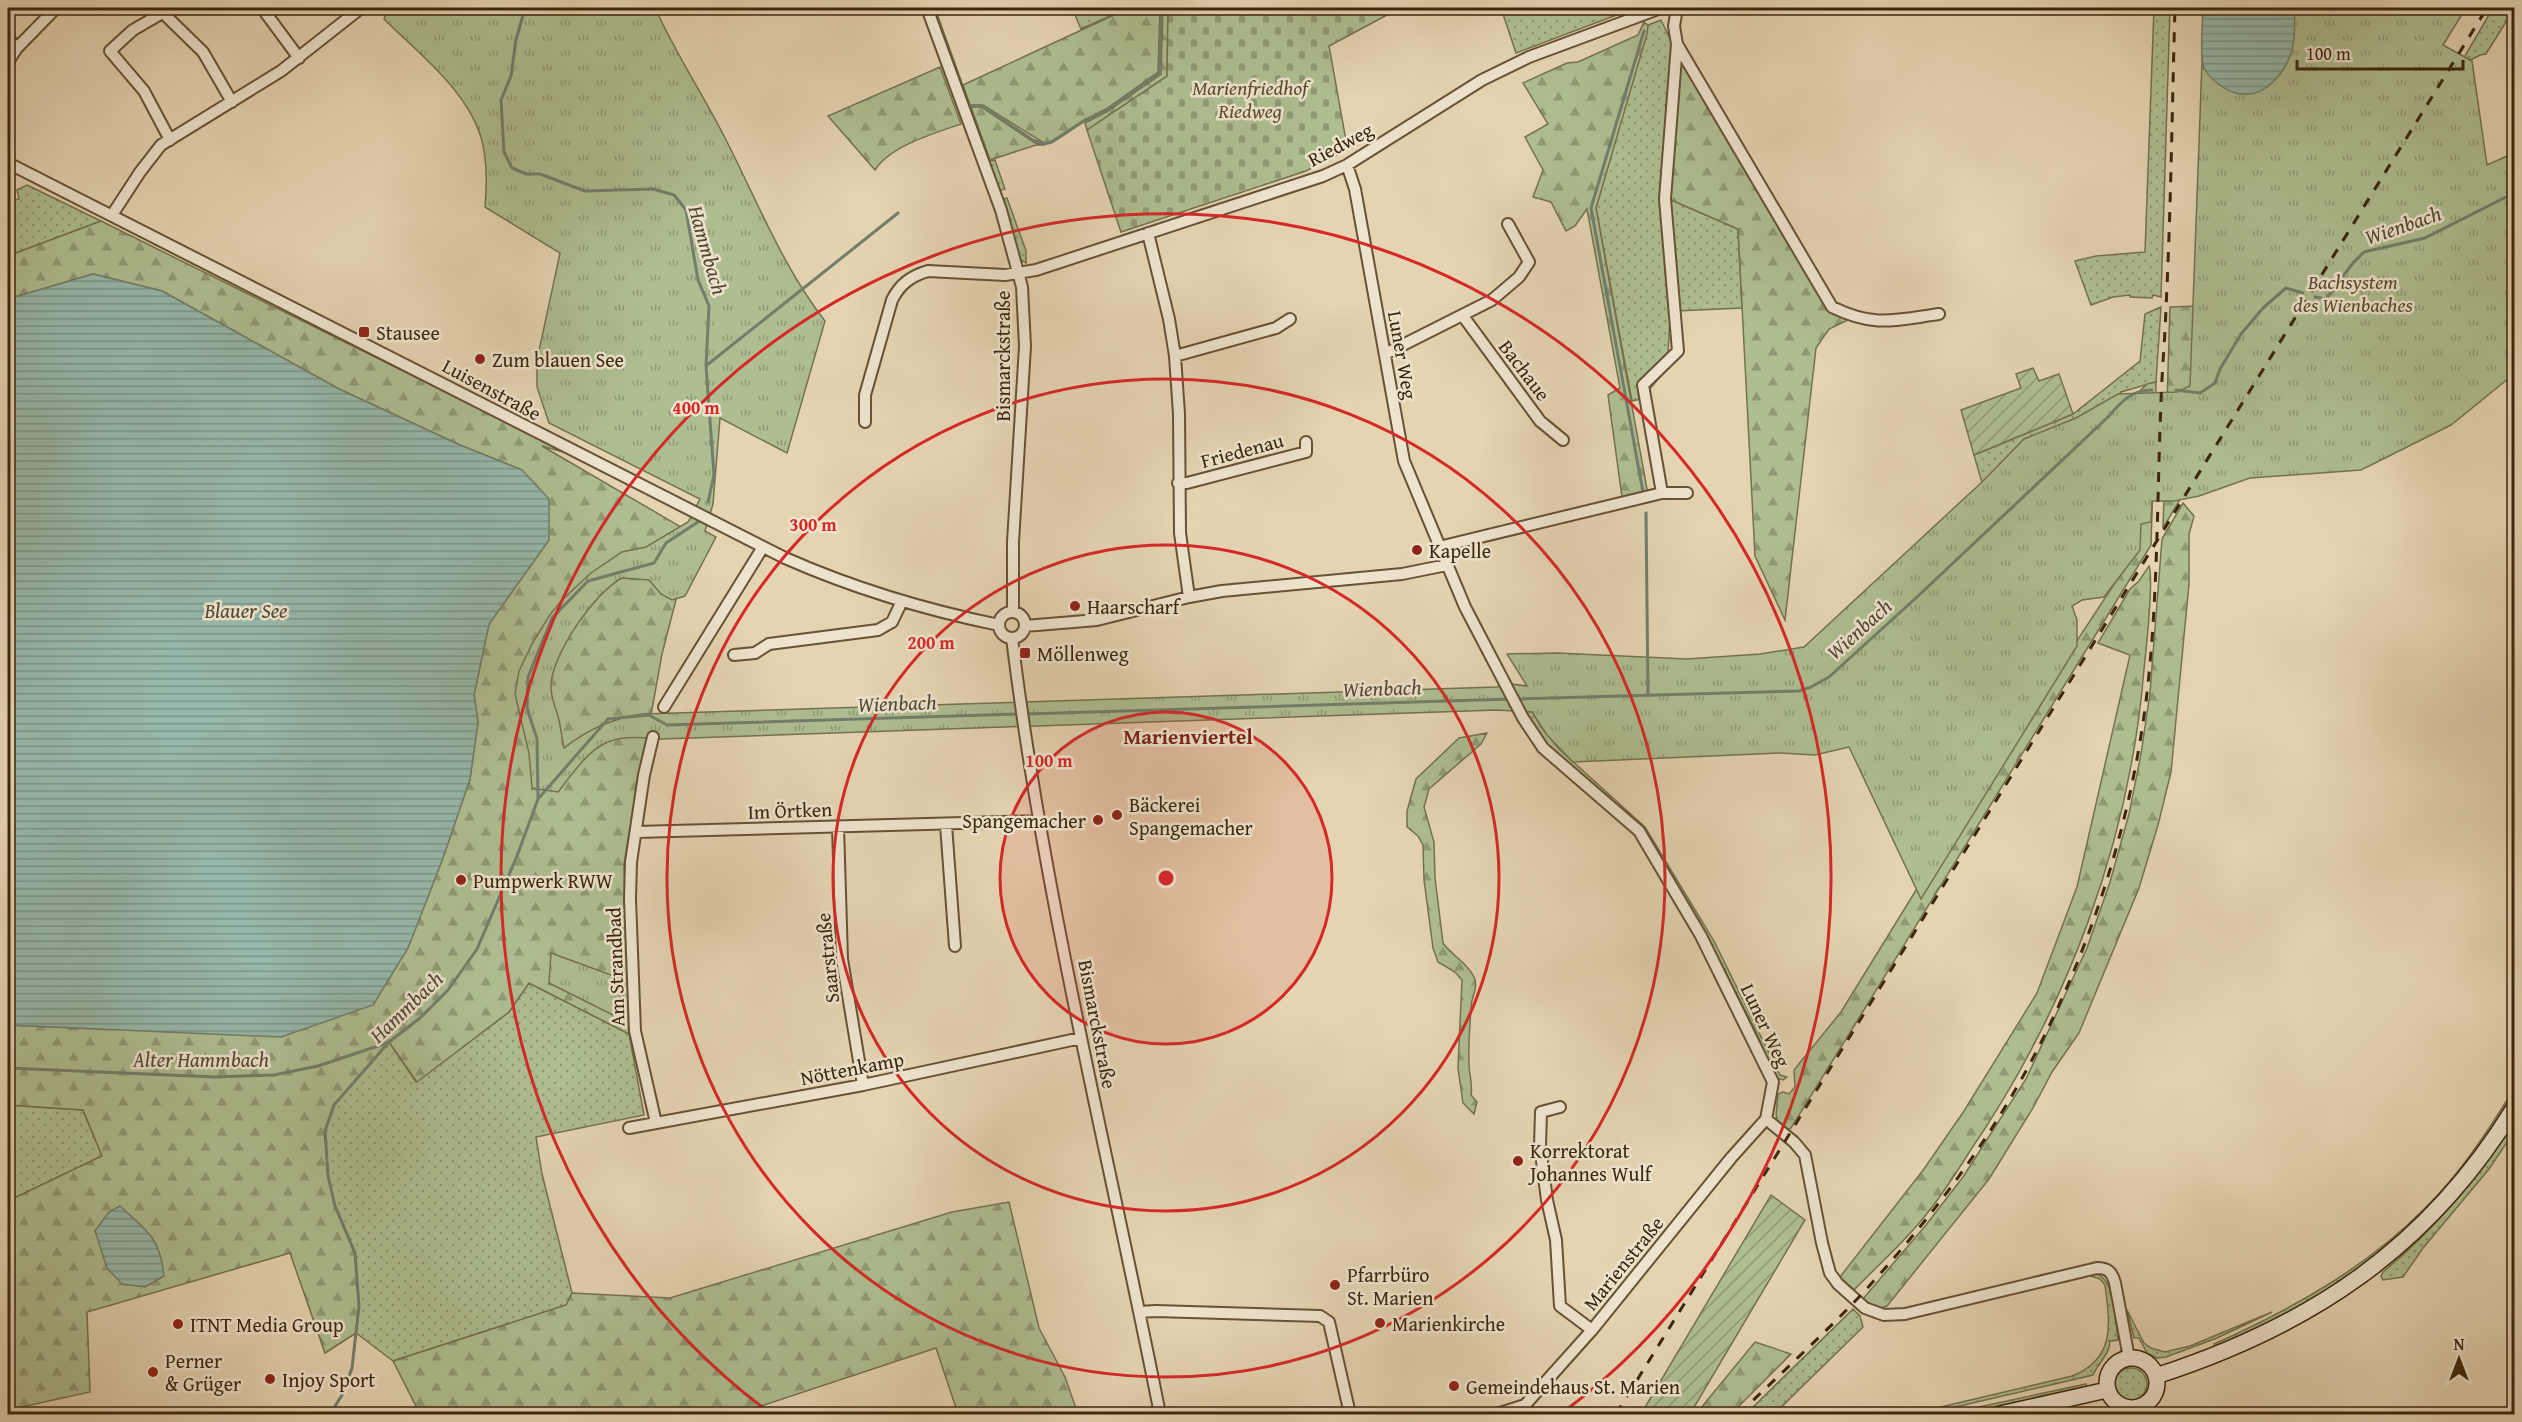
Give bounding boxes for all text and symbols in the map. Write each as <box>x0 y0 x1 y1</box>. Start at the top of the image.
scale bar <box>2297 33 2464 71</box>
text: 100 m <box>2306 40 2351 67</box>
park label: Marienfriedhof Riedweg <box>1192 73 1312 125</box>
street label: Riedweg <box>1302 115 1378 173</box>
water label: Wienbach <box>2361 197 2446 253</box>
water label: Hammbach <box>680 201 736 299</box>
park label: Bachsystem des Wienbaches <box>2293 267 2414 319</box>
street label: Bismarckstraße <box>988 291 1017 421</box>
street label: Luner Weg <box>1381 308 1425 402</box>
place label: Stausee <box>376 318 440 347</box>
marker: Stausee <box>357 325 371 339</box>
street label: Bachaue <box>1492 333 1558 407</box>
place label: Zum blauen See <box>492 345 624 374</box>
street label: Luisenstraße <box>437 351 547 427</box>
marker: Zum blauen See <box>473 352 487 366</box>
text: 400 m <box>672 394 720 421</box>
street label: Friedenau <box>1197 425 1287 475</box>
text: 300 m <box>789 511 837 538</box>
place label: Kapelle <box>1429 536 1491 565</box>
marker: Kapelle <box>1410 543 1424 557</box>
water label: Wienbach <box>1819 591 1899 667</box>
place label: Haarscharf <box>1087 592 1182 621</box>
water label: Blauer See <box>203 595 288 626</box>
marker: Haarscharf <box>1068 599 1082 613</box>
text: 200 m <box>907 629 955 656</box>
place label: Möllenweg <box>1037 639 1129 668</box>
marker: Möllenweg <box>1018 646 1032 660</box>
water label: Wienbach <box>1342 671 1422 705</box>
water label: Wienbach <box>857 686 937 720</box>
district label: Marienviertel <box>1123 721 1253 752</box>
text: 100 m <box>1025 747 1073 774</box>
place label: Bäckerei Spangemacher <box>1129 790 1253 842</box>
street label: Im Örtken <box>747 794 833 826</box>
place label: Spangemacher <box>962 806 1086 835</box>
marker: Bäckerei Spangemacher <box>1110 808 1124 822</box>
marker: Spangemacher <box>1091 813 1105 827</box>
place label: Pumpwerk RWW <box>473 866 613 895</box>
centre of rings <box>1156 868 1176 888</box>
marker: Pumpwerk RWW <box>454 873 468 887</box>
street label: Am Strandbad <box>598 906 632 1027</box>
street label: Saarstraße <box>808 911 846 1005</box>
street label: Bismarckstraße <box>1071 957 1125 1091</box>
water label: Hammbach <box>361 964 450 1051</box>
street label: Luner Weg <box>1734 978 1798 1072</box>
water label: Alter Hammbach <box>132 1044 269 1075</box>
street label: Nöttenkamp <box>798 1044 906 1092</box>
place label: Korrektorat Johannes Wulf <box>1527 1136 1654 1188</box>
marker: Korrektorat Johannes Wulf <box>1511 1154 1525 1168</box>
street label: Marienstraße <box>1576 1210 1670 1316</box>
place label: Pfarrbüro St. Marien <box>1347 1260 1433 1312</box>
marker: Pfarrbüro St. Marien <box>1328 1278 1342 1292</box>
place label: Marienkirche <box>1392 1309 1505 1338</box>
place label: ITNT Media Group <box>190 1310 344 1339</box>
marker: Marienkirche <box>1373 1316 1387 1330</box>
marker: ITNT Media Group <box>171 1317 185 1331</box>
north arrow <box>2429 1329 2489 1389</box>
text: N <box>2454 1332 2465 1356</box>
place label: Perner & Grüger <box>165 1346 241 1398</box>
marker: Perner & Grüger <box>146 1365 160 1379</box>
place label: Injoy Sport <box>282 1365 375 1394</box>
marker: Injoy Sport <box>263 1372 277 1386</box>
place label: Gemeindehaus St. Marien <box>1466 1372 1680 1401</box>
marker: Gemeindehaus St. Marien <box>1447 1379 1461 1393</box>

